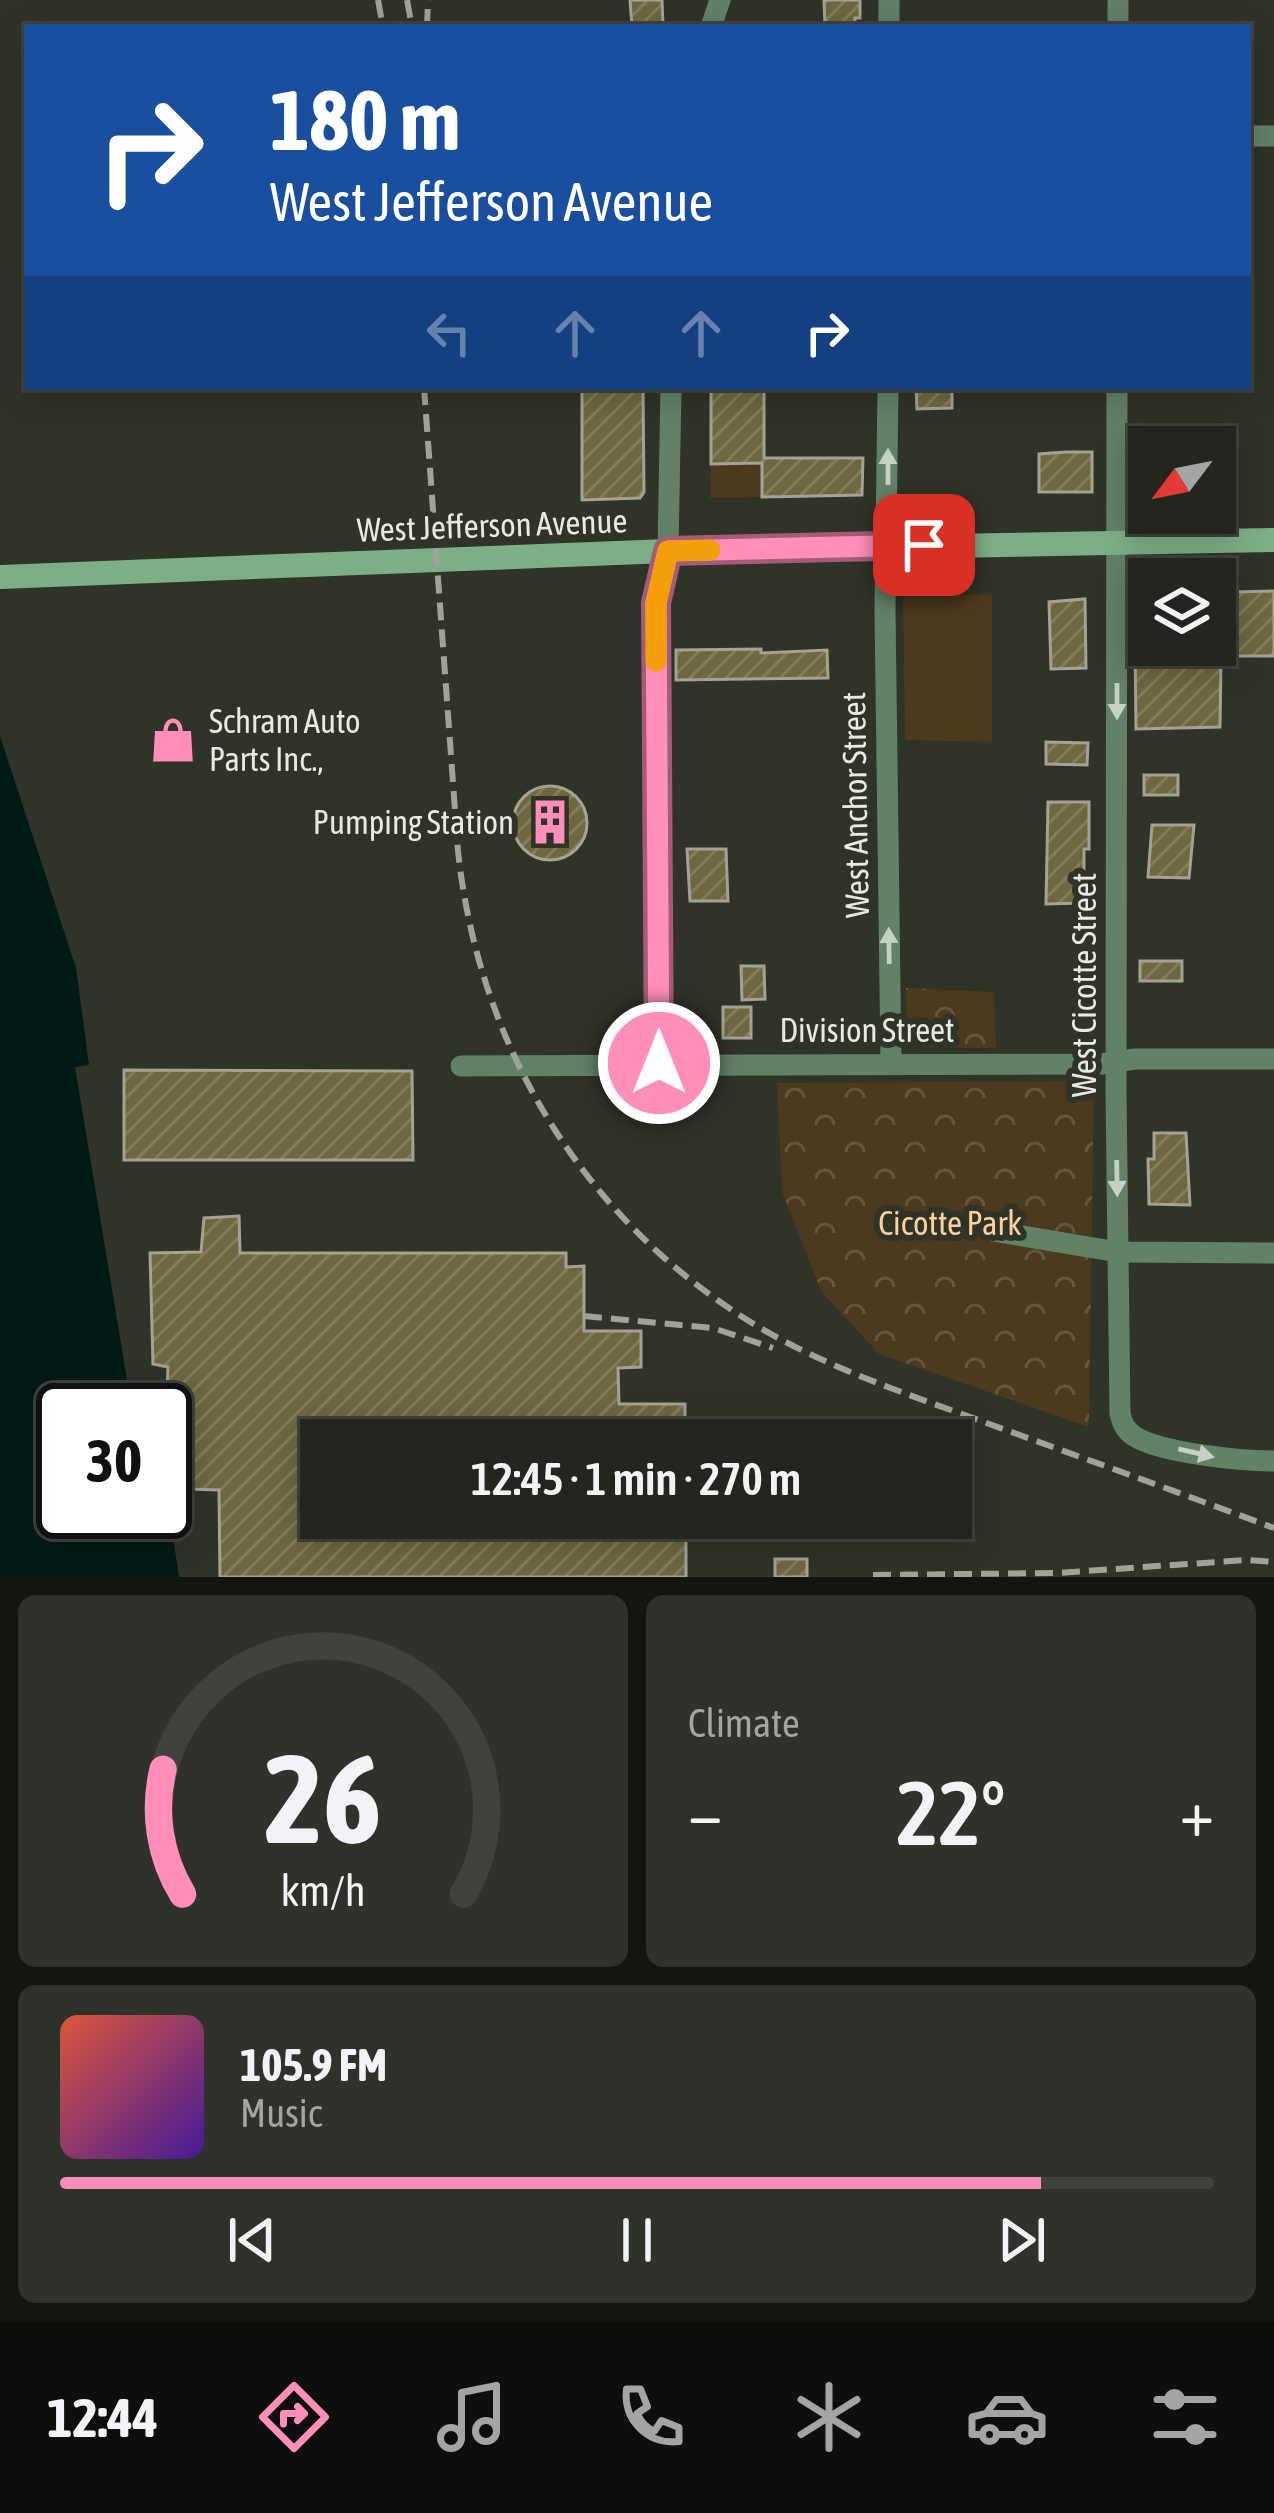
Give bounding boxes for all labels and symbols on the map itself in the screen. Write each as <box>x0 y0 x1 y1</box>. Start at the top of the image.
north arrow <box>1128 426 1236 534</box>
one-way arrow <box>878 447 897 485</box>
pin <box>873 494 975 596</box>
street label: West Jefferson Avenue <box>356 501 628 549</box>
one-way arrow <box>1107 683 1127 721</box>
street label: West Anchor Street <box>834 692 876 918</box>
place label: Schram Auto Parts Inc., <box>209 702 361 778</box>
shop icon: Schram Auto Parts Inc., <box>148 715 198 765</box>
building icon: Pumping Station <box>525 797 575 847</box>
place label: Pumping Station <box>313 803 514 841</box>
street label: West Cicotte Street <box>1065 873 1103 1097</box>
one-way arrow <box>880 926 899 964</box>
position arrow <box>596 1000 722 1126</box>
street label: Division Street <box>780 1011 954 1049</box>
one-way arrow <box>1107 1160 1126 1198</box>
park label: Cicotte Park <box>878 1204 1022 1242</box>
speed limit sign: 30 <box>36 1383 192 1539</box>
one-way arrow <box>1178 1444 1215 1463</box>

